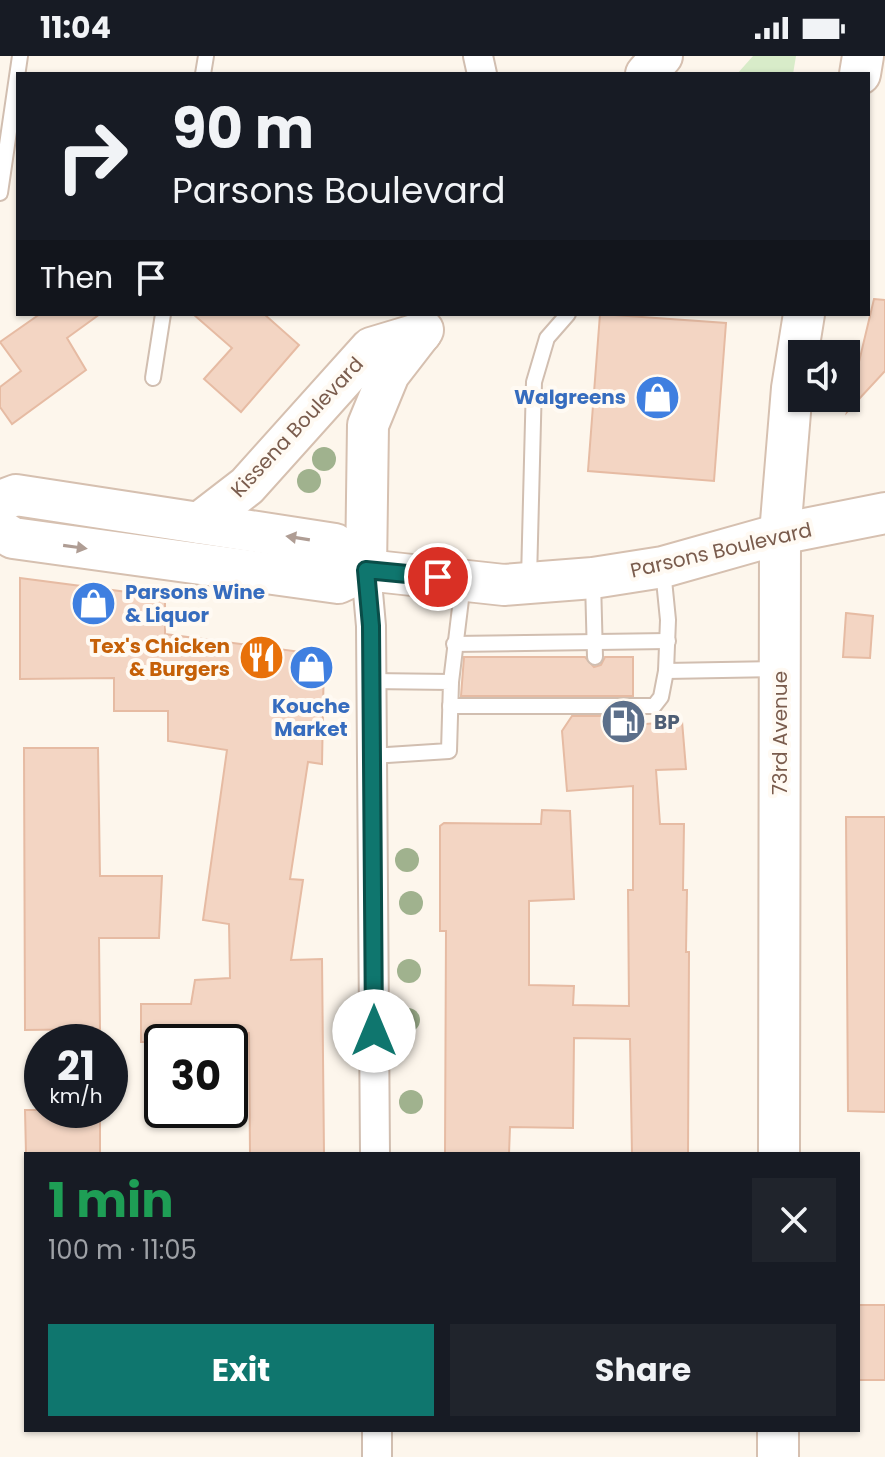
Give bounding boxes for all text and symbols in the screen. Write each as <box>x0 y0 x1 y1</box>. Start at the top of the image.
text: 11:04 <box>40 6 111 49</box>
text: 90 m <box>172 89 314 168</box>
icon: right <box>40 104 144 208</box>
text: Parsons Boulevard <box>172 165 506 216</box>
text: Then <box>40 256 113 299</box>
icon: arrive <box>129 256 173 300</box>
map controls <box>788 340 860 412</box>
button: sound <box>788 340 860 412</box>
street label: Kissena Boulevard <box>224 351 370 503</box>
shop icon: Walgreens <box>633 373 681 421</box>
place label: Walgreens <box>514 383 626 411</box>
street label: Parsons Boulevard <box>628 516 814 584</box>
one-way arrow <box>285 531 310 544</box>
one-way arrow <box>63 541 88 554</box>
pin <box>404 543 472 611</box>
icon: arrive <box>416 555 460 599</box>
place label: Parsons Wine & Liquor <box>125 578 265 629</box>
shop icon: Parsons Wine & Liquor <box>70 580 118 628</box>
place label: Tex's Chicken & Burgers <box>89 632 230 683</box>
restaurant icon: Tex's Chicken & Burgers <box>237 634 285 682</box>
shop icon: Kouche Market <box>287 643 335 691</box>
street label: 73rd Avenue <box>766 671 794 795</box>
place label: Kouche Market <box>272 692 350 743</box>
fuel station icon: BP <box>599 698 647 746</box>
place label: BP <box>654 708 680 736</box>
position arrow <box>332 989 416 1073</box>
speed limit sign: 30 <box>144 1024 248 1128</box>
text: 21 <box>57 1038 95 1094</box>
text: km/h <box>49 1082 103 1110</box>
text: 1 min <box>48 1167 174 1234</box>
button: close <box>752 1178 836 1262</box>
text: 100 m · 11:05 <box>48 1232 197 1268</box>
button: Exit <box>48 1324 434 1416</box>
button: Share <box>450 1324 836 1416</box>

